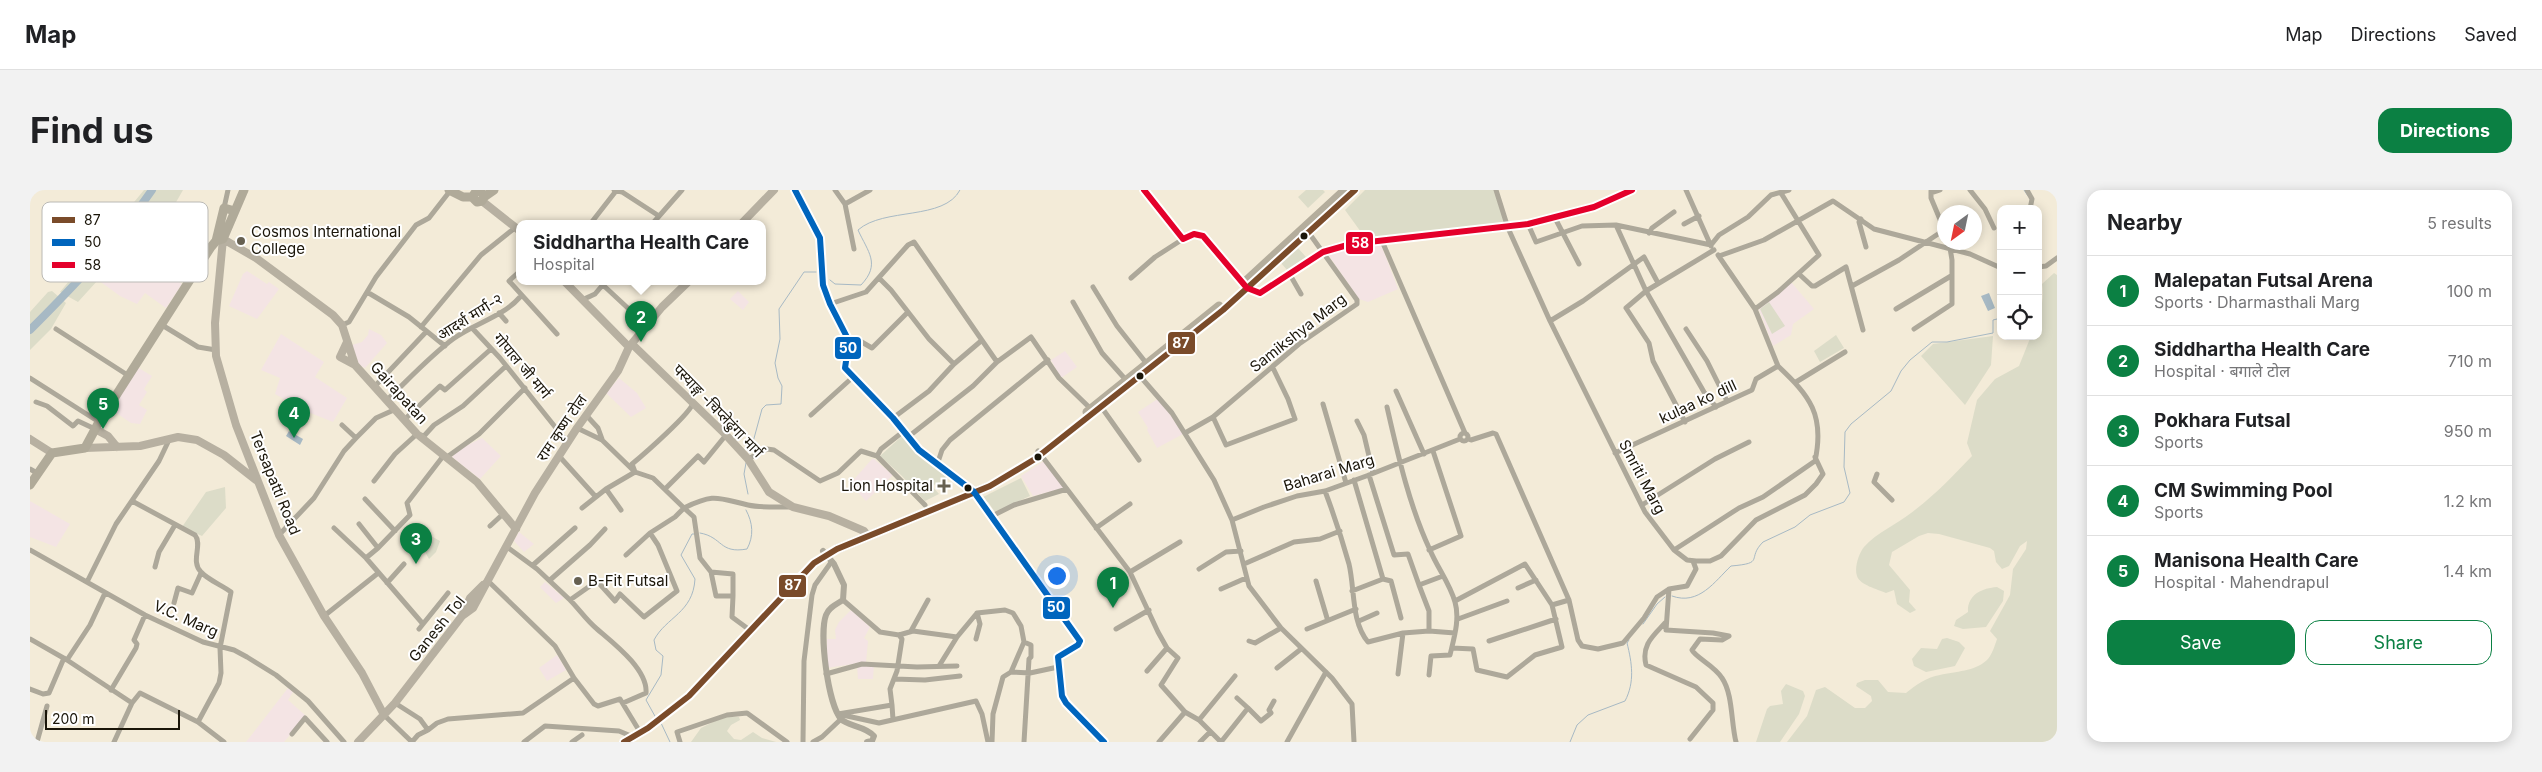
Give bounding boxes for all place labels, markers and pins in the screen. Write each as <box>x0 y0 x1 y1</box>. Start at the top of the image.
place label: Cosmos International College <box>251 222 401 258</box>
unlabelled marker <box>1299 231 1309 241</box>
marker: Cosmos International College <box>235 235 247 247</box>
pin: 2 <box>625 301 657 342</box>
unlabelled marker <box>1135 371 1145 381</box>
pin: 5 <box>87 388 119 429</box>
pin: 4 <box>278 397 310 438</box>
unlabelled marker <box>1033 452 1043 462</box>
place label: Lion Hospital <box>841 476 933 495</box>
marker: Lion Hospital <box>937 479 951 493</box>
unlabelled marker <box>963 483 973 493</box>
pin: 3 <box>400 523 432 564</box>
pin: 1 <box>1097 567 1129 608</box>
place label: B-Fit Futsal <box>588 571 668 590</box>
marker: B-Fit Futsal <box>572 575 584 587</box>

